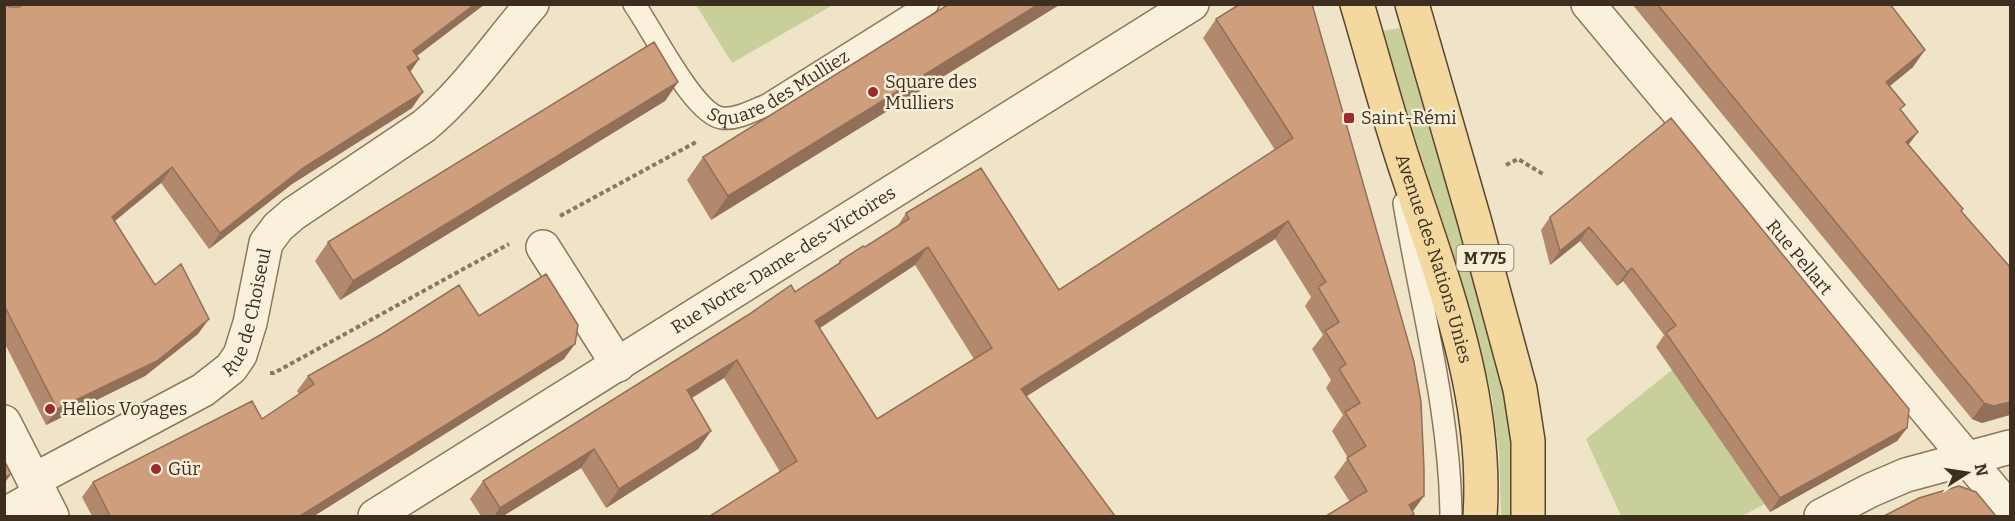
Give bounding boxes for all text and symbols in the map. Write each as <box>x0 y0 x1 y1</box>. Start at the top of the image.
street label: Square des Mulliez <box>703 45 853 130</box>
place label: Square des Mulliers <box>885 71 977 114</box>
marker: Square des Mulliers <box>866 85 880 99</box>
place label: Saint-Rémi <box>1361 107 1457 129</box>
marker: Saint-Rémi <box>1342 111 1356 125</box>
street label: Avenue des Nations Unies <box>1391 151 1476 365</box>
street label: Rue Notre-Dame-des-Victoires <box>667 181 900 339</box>
street label: Rue Pellart <box>1762 215 1837 300</box>
road number: M 775 <box>1456 245 1514 271</box>
street label: Rue de Choiseul <box>218 246 276 381</box>
place label: Helios Voyages <box>62 398 187 420</box>
marker: Helios Voyages <box>43 402 57 416</box>
north arrow <box>1937 443 1997 503</box>
place label: Gür <box>168 458 200 480</box>
marker: Gür <box>149 462 163 476</box>
text: N <box>1971 462 1992 478</box>

